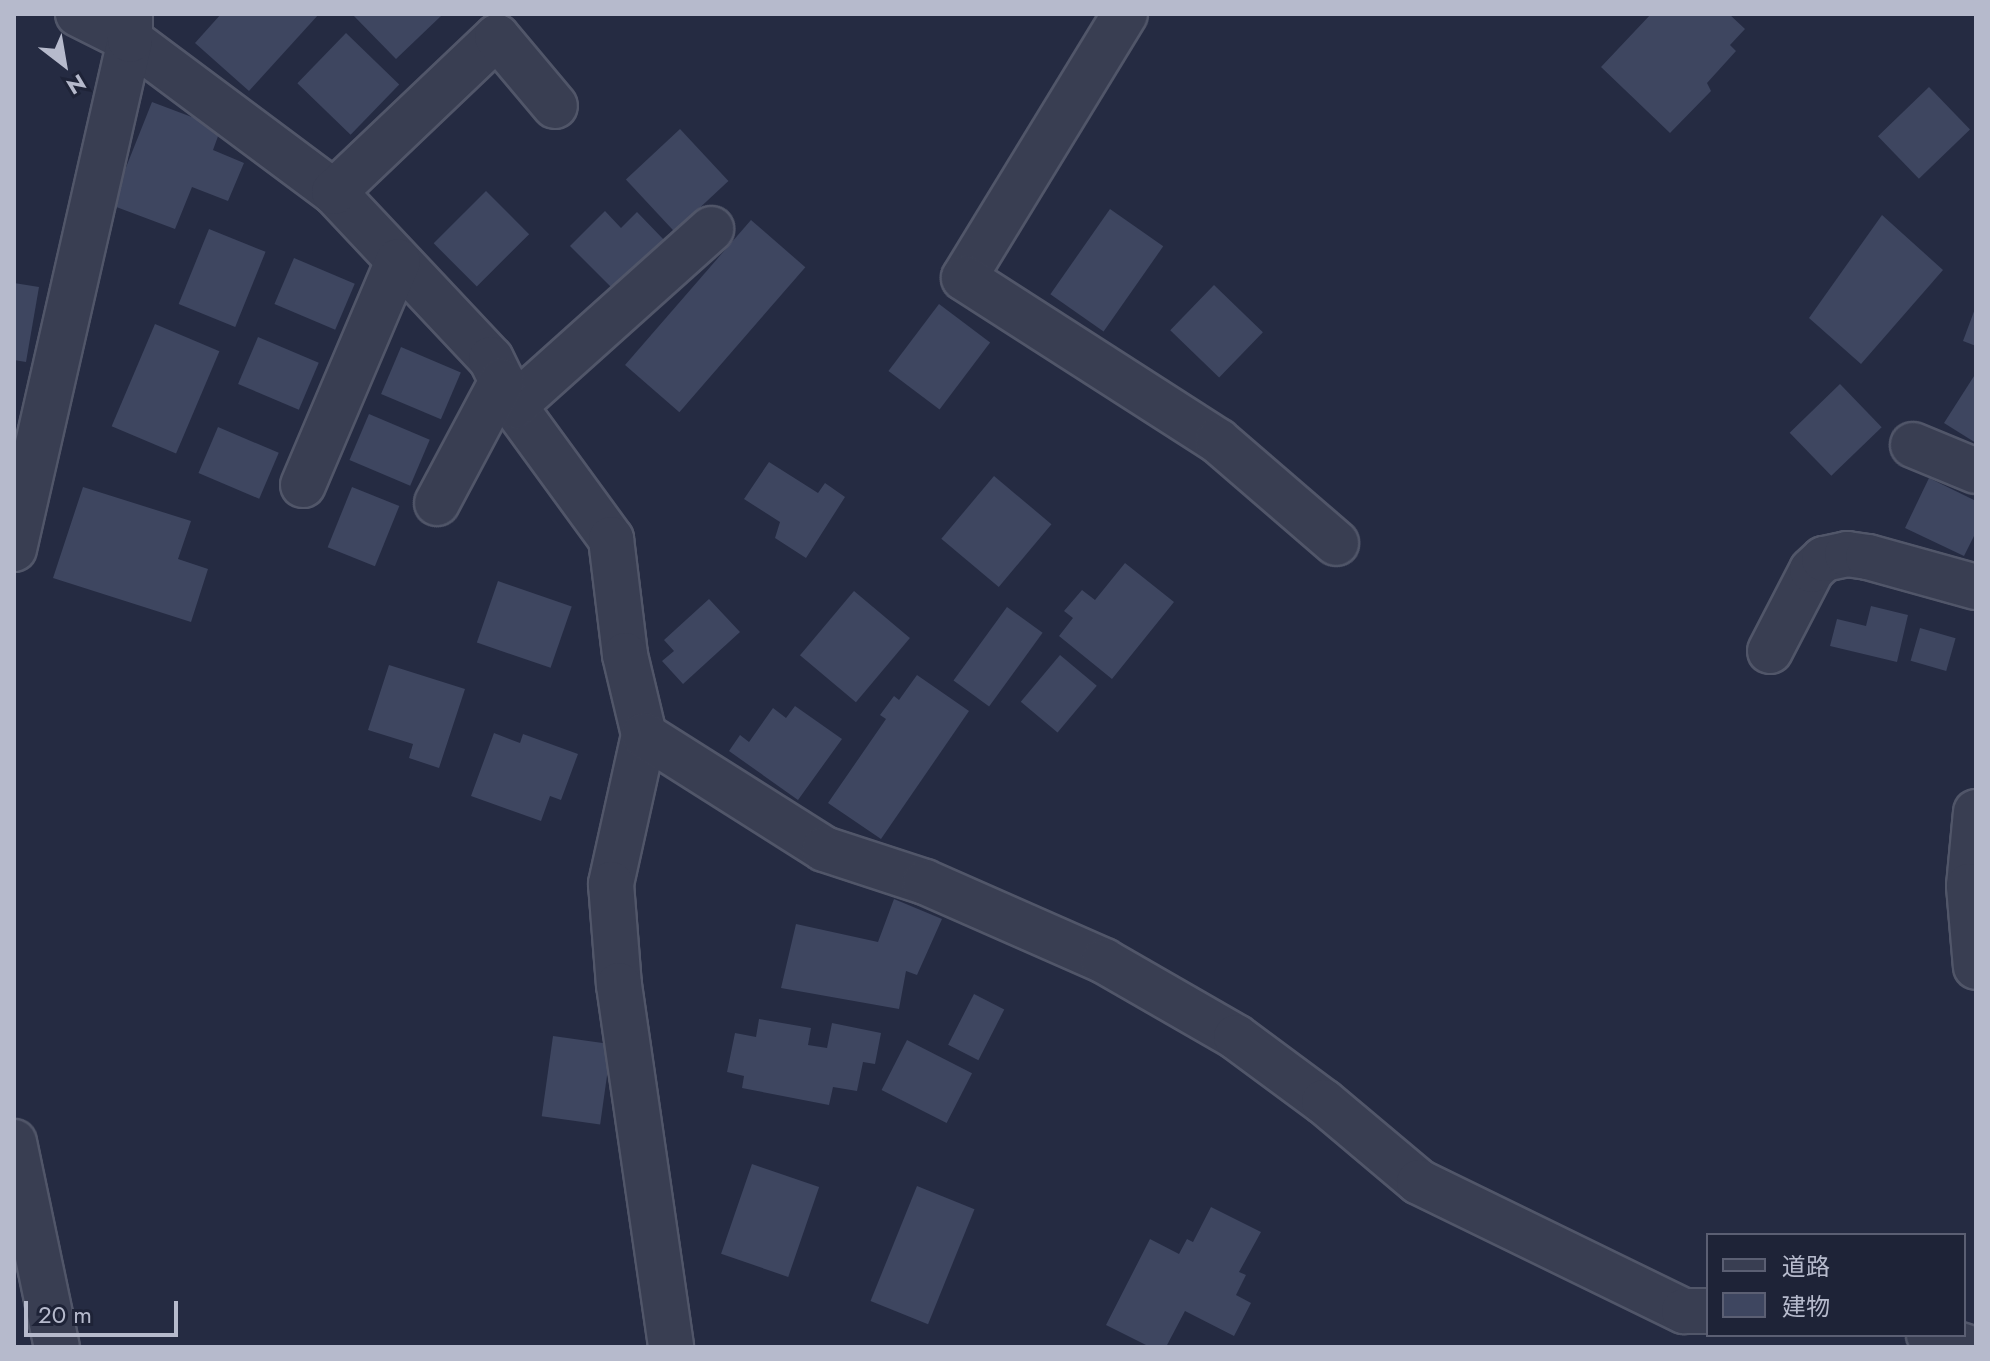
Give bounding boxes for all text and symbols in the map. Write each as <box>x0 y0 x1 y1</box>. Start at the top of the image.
north arrow <box>24 24 104 104</box>
text: N <box>61 66 92 103</box>
legend <box>1706 1233 1966 1337</box>
text: 道路 <box>1782 1249 1830 1284</box>
scale bar <box>28 1285 182 1335</box>
text: 建物 <box>1782 1289 1830 1324</box>
text: 20 m <box>38 1297 92 1332</box>

